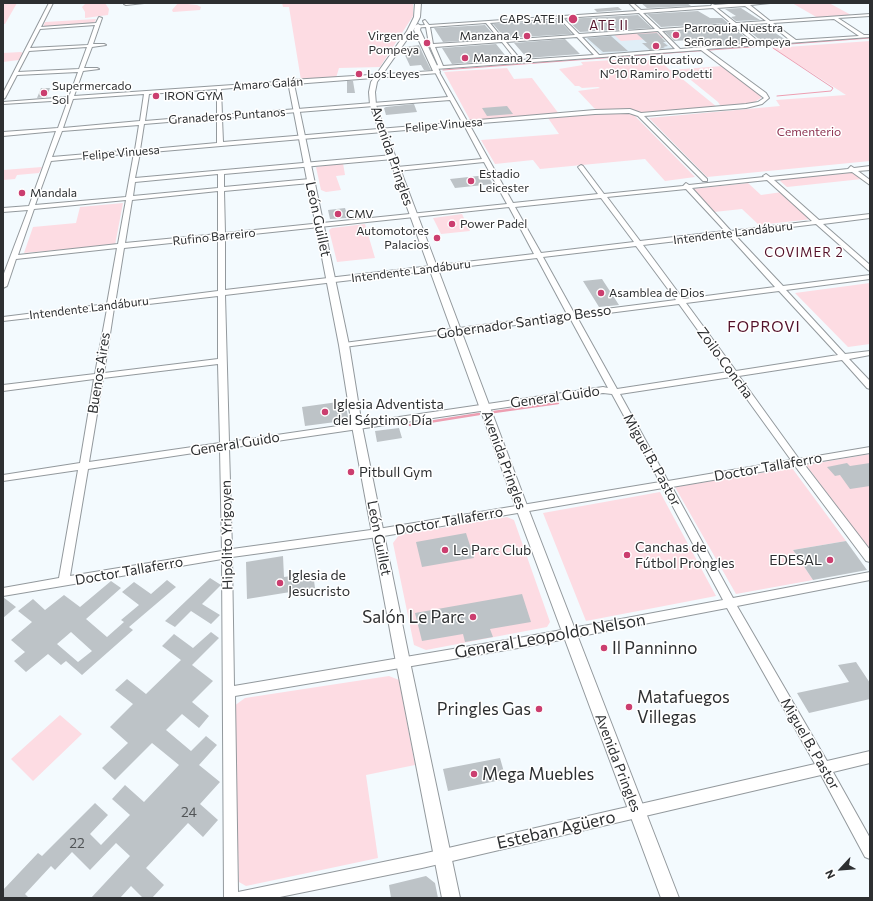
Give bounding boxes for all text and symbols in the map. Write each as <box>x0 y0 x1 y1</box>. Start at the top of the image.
place label: CAPS ATE II <box>500 12 564 26</box>
marker: CAPS ATE II <box>567 13 579 25</box>
district label: ATE II <box>589 18 629 34</box>
place label: Parroquia Nuestra Señora de Pompeya <box>684 21 791 49</box>
place label: Virgen de Pompeya <box>368 29 419 57</box>
place label: Manzana 4 <box>460 29 519 43</box>
marker: Parroquia Nuestra Señora de Pompeya <box>671 30 681 40</box>
marker: Manzana 4 <box>522 31 532 41</box>
marker: Virgen de Pompeya <box>422 38 432 48</box>
marker: Centro Educativo N°10 Ramiro Podetti <box>651 41 661 51</box>
place label: Manzana 2 <box>473 51 532 65</box>
marker: Manzana 2 <box>460 53 470 63</box>
place label: Centro Educativo N°10 Ramiro Podetti <box>600 53 712 81</box>
place label: Los Leyes <box>367 67 420 81</box>
marker: Los Leyes <box>354 69 364 79</box>
street label: Amaro Galán <box>232 74 304 94</box>
place label: Supermercado Sol <box>52 79 132 107</box>
marker: Supermercado Sol <box>39 88 49 98</box>
place label: IRON GYM <box>164 89 224 103</box>
marker: IRON GYM <box>151 91 161 101</box>
street label: Avenida Pringles <box>367 104 417 208</box>
street label: Granaderos Puntanos <box>168 105 286 127</box>
street label: Felipe Vinuesa <box>405 114 483 136</box>
park label: Cementerio <box>777 125 841 139</box>
street label: Felipe Vinuesa <box>82 142 160 164</box>
place label: Estadio Leicester <box>479 167 529 195</box>
marker: Estadio Leicester <box>466 176 476 186</box>
street label: León Guillet <box>302 180 334 258</box>
place label: Mandala <box>30 186 77 200</box>
marker: Mandala <box>17 188 27 198</box>
place label: CMV <box>346 207 373 221</box>
marker: CMV <box>333 209 343 219</box>
place label: Power Padel <box>460 217 527 231</box>
marker: Power Padel <box>447 219 457 229</box>
street label: Intendente Landáburu <box>672 219 794 247</box>
place label: Automotores Palacios <box>356 224 429 252</box>
street label: Rufino Barreiro <box>172 225 256 249</box>
marker: Automotores Palacios <box>432 233 442 243</box>
district label: COVIMER 2 <box>764 245 844 261</box>
street label: Intendente Landáburu <box>350 257 472 285</box>
place label: Asamblea de Dios <box>609 286 705 300</box>
marker: Asamblea de Dios <box>596 288 606 298</box>
street label: Intendente Landáburu <box>28 294 150 322</box>
street label: Gobernador Santiago Besso <box>436 301 612 343</box>
district label: FOPROVI <box>727 318 801 336</box>
street label: Zoilo Concha <box>693 324 757 402</box>
street label: Buenos Aires <box>84 331 114 415</box>
street label: General Guido <box>509 382 601 412</box>
place label: Iglesia Adventista del Séptimo Día <box>333 396 444 428</box>
marker: Iglesia Adventista del Séptimo Día <box>320 407 330 417</box>
street label: Avenida Pringles <box>478 408 530 512</box>
street label: Miguel B. Pastor <box>620 411 684 509</box>
street label: General Guido <box>189 429 281 459</box>
street label: Doctor Tallaferro <box>713 449 823 485</box>
place label: Pitbull Gym <box>359 464 432 480</box>
marker: Pitbull Gym <box>346 467 356 477</box>
street label: Hipólito Yrigoyen <box>218 480 236 590</box>
street label: León Guillet <box>363 499 395 577</box>
street label: Doctor Tallaferro <box>394 503 504 539</box>
place label: Canchas de Fútbol Prongles <box>635 539 735 572</box>
place label: Le Parc Club <box>453 542 531 558</box>
marker: Le Parc Club <box>440 545 450 555</box>
marker: Canchas de Fútbol Prongles <box>622 550 632 560</box>
place label: EDESAL <box>769 552 822 568</box>
street label: Doctor Tallaferro <box>74 553 184 589</box>
marker: EDESAL <box>825 555 835 565</box>
place label: Iglesia de Jesucristo <box>288 567 350 600</box>
marker: Iglesia de Jesucristo <box>275 578 285 588</box>
place label: Salón Le Parc <box>362 607 465 627</box>
street label: General Leopoldo Nelson <box>453 609 647 663</box>
marker: Salón Le Parc <box>468 612 478 622</box>
place label: Il Panninno <box>612 638 697 658</box>
marker: Il Panninno <box>599 643 609 653</box>
place label: Matafuegos Villegas <box>637 687 730 727</box>
street label: Miguel B. Pastor <box>777 695 843 793</box>
place label: Pringles Gas <box>437 699 531 719</box>
marker: Matafuegos Villegas <box>624 702 634 712</box>
marker: Pringles Gas <box>534 704 544 714</box>
street label: Avenida Pringles <box>592 711 644 815</box>
place label: Mega Muebles <box>482 764 594 784</box>
marker: Mega Muebles <box>469 769 479 779</box>
house number: 24 <box>181 804 197 820</box>
street label: Esteban Agüero <box>495 806 617 854</box>
house number: 22 <box>69 835 85 851</box>
north arrow <box>821 849 861 889</box>
text: N <box>822 868 837 881</box>

